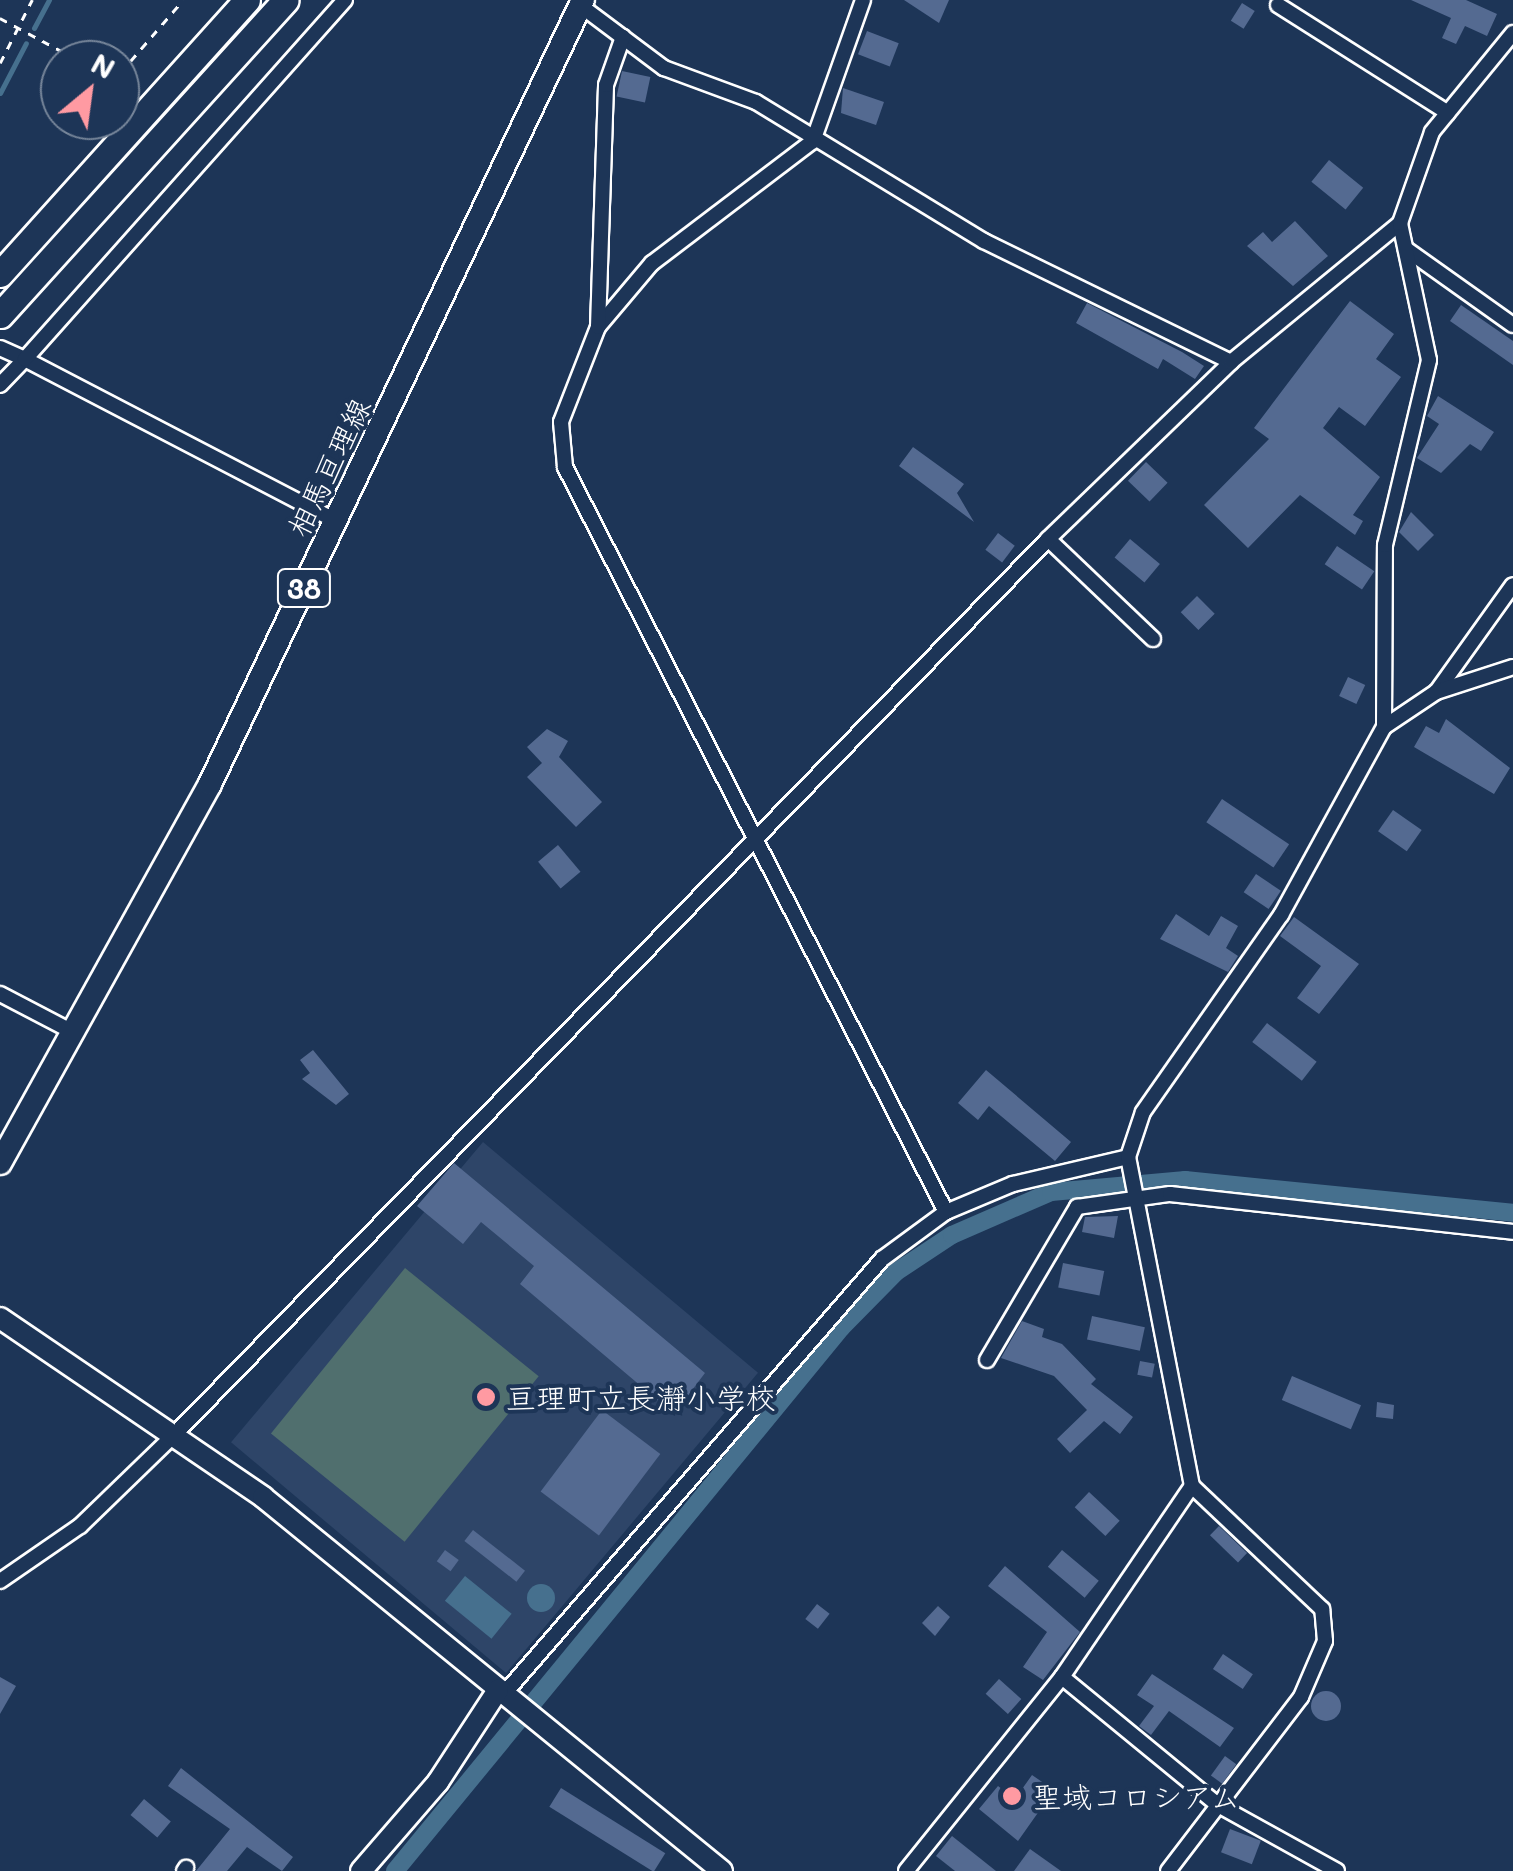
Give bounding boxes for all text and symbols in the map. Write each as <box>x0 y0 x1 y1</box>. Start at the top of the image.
north arrow <box>40 40 140 140</box>
text: N <box>86 45 122 86</box>
street label: 相馬亘理線 <box>279 392 377 542</box>
road number: 38 <box>276 565 332 611</box>
place label: 亘理町立長瀞小学校 <box>506 1379 776 1415</box>
marker: 亘理町立長瀞小学校 <box>475 1386 497 1408</box>
place label: 聖域コロシアム <box>1032 1778 1242 1814</box>
marker: 聖域コロシアム <box>1001 1785 1023 1807</box>

